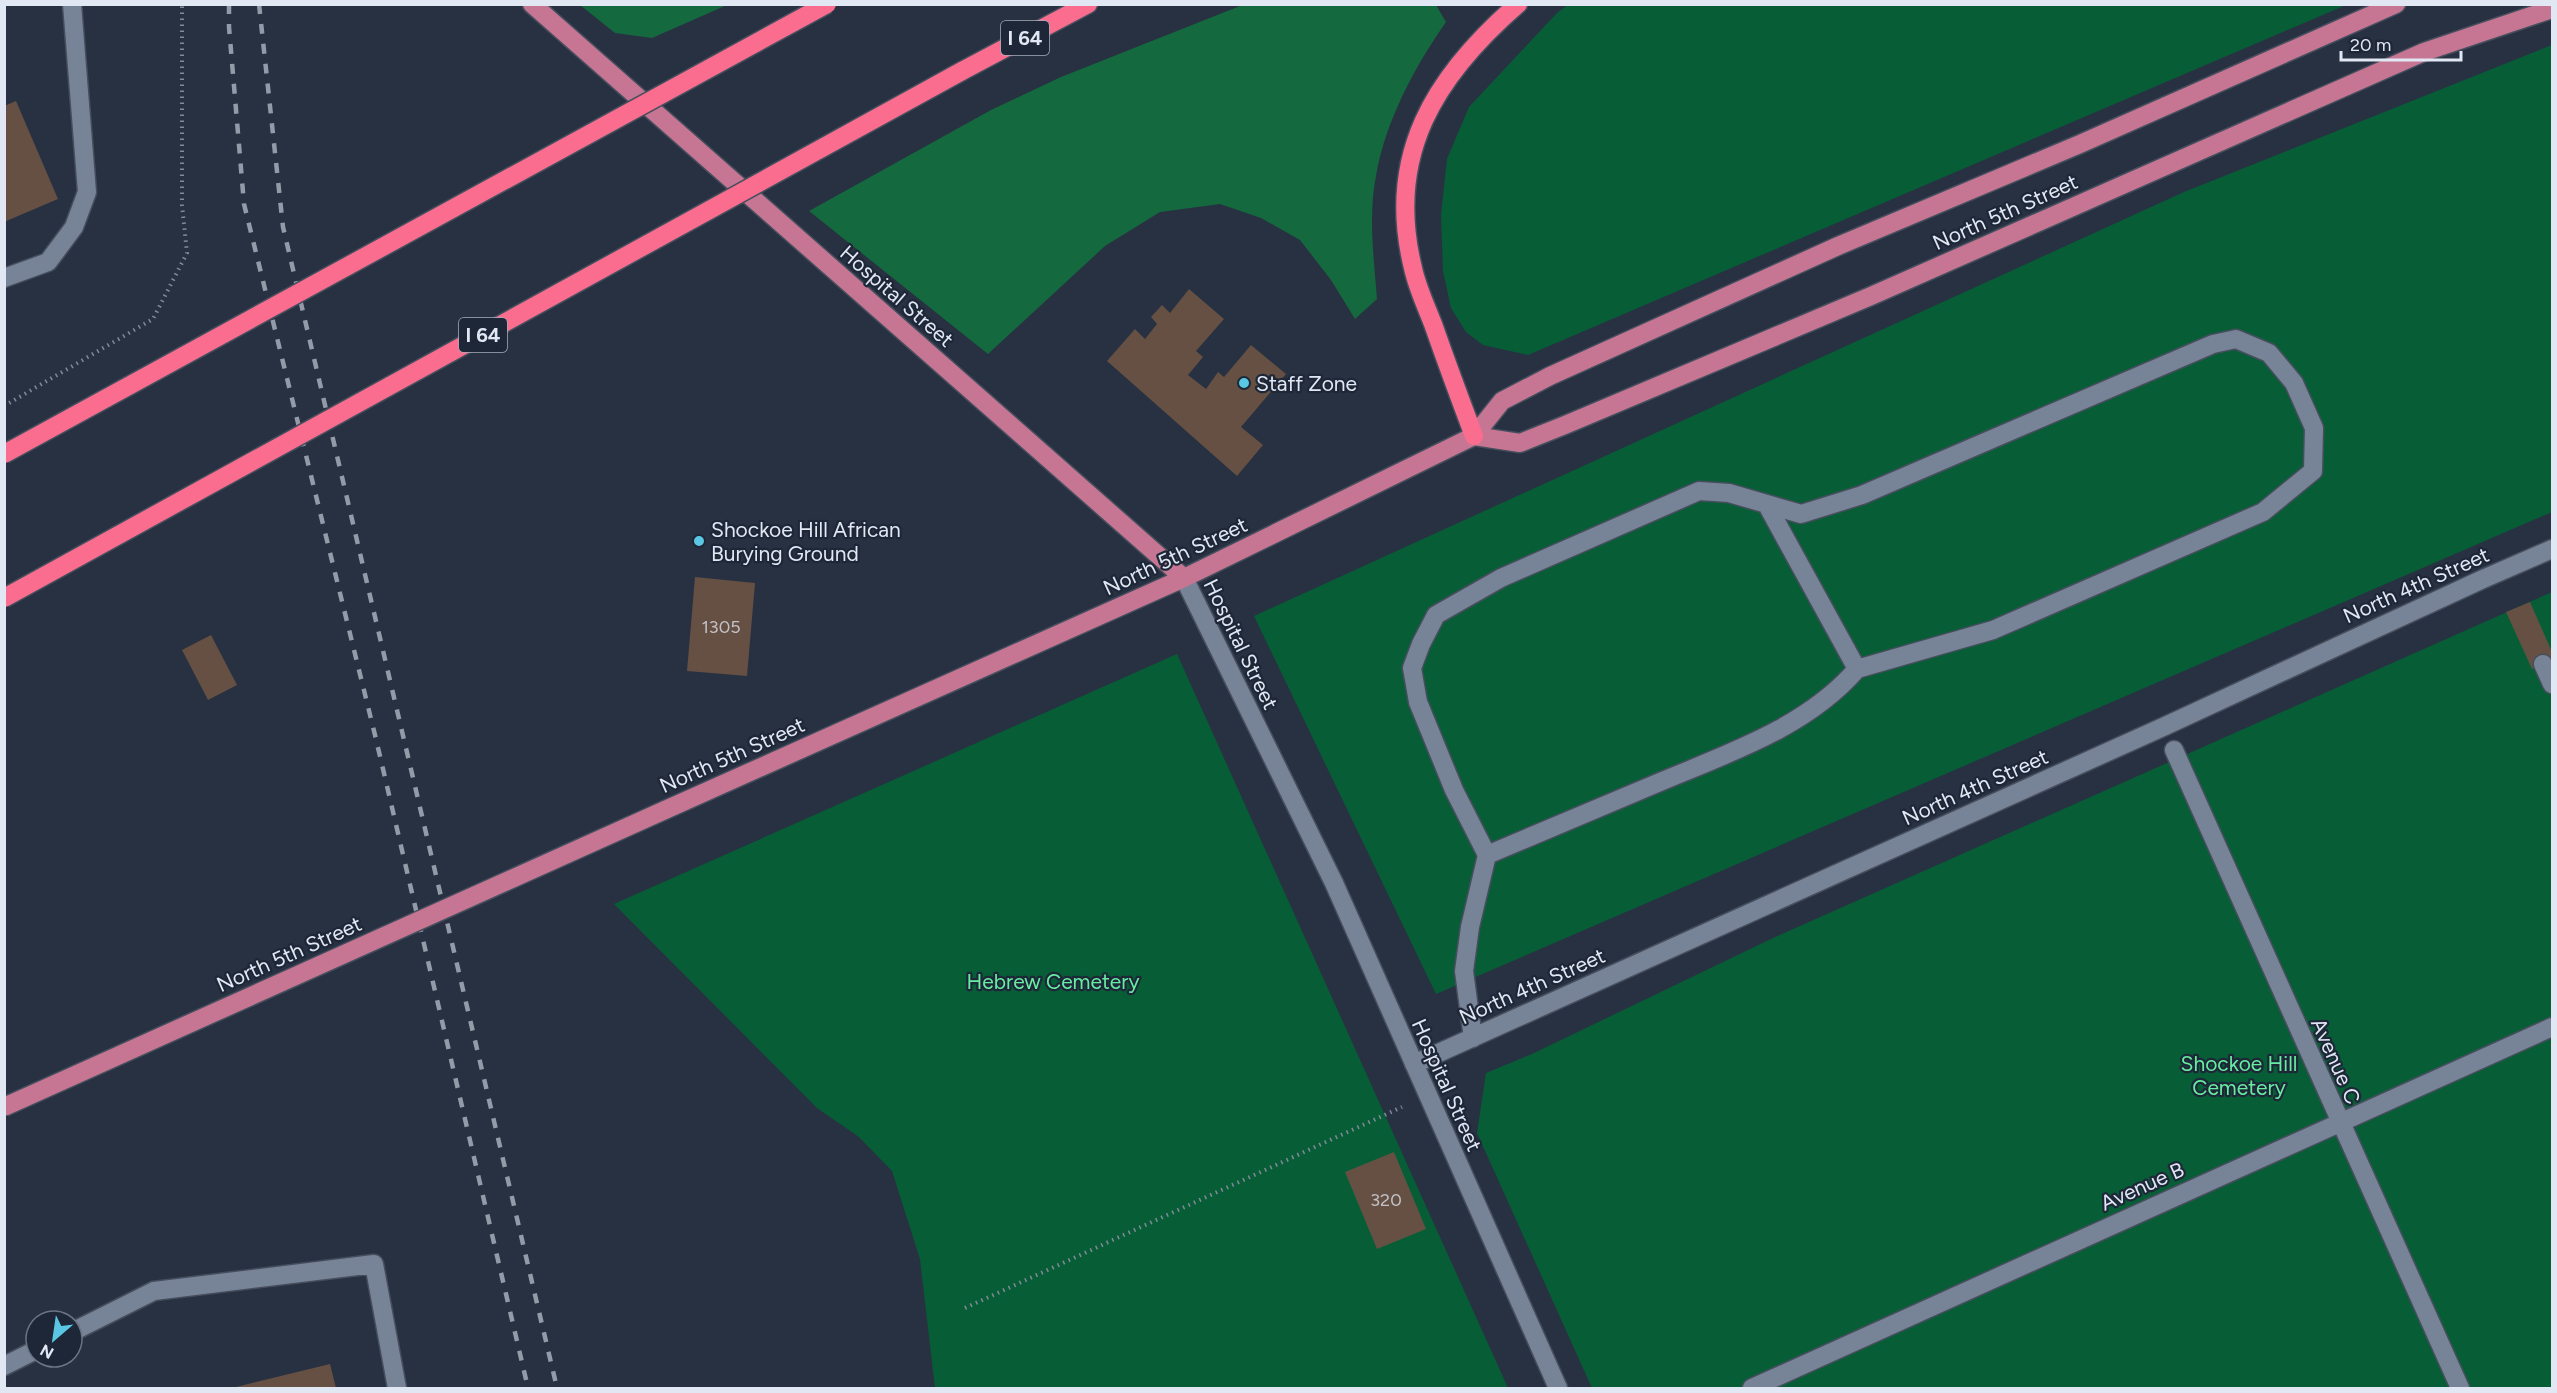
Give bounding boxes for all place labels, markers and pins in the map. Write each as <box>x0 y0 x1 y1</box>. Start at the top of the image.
place label: Staff Zone <box>1256 371 1357 396</box>
marker: Staff Zone <box>1237 376 1251 390</box>
place label: Shockoe Hill African Burying Ground <box>711 517 901 566</box>
marker: Shockoe Hill African Burying Ground <box>692 534 706 548</box>

